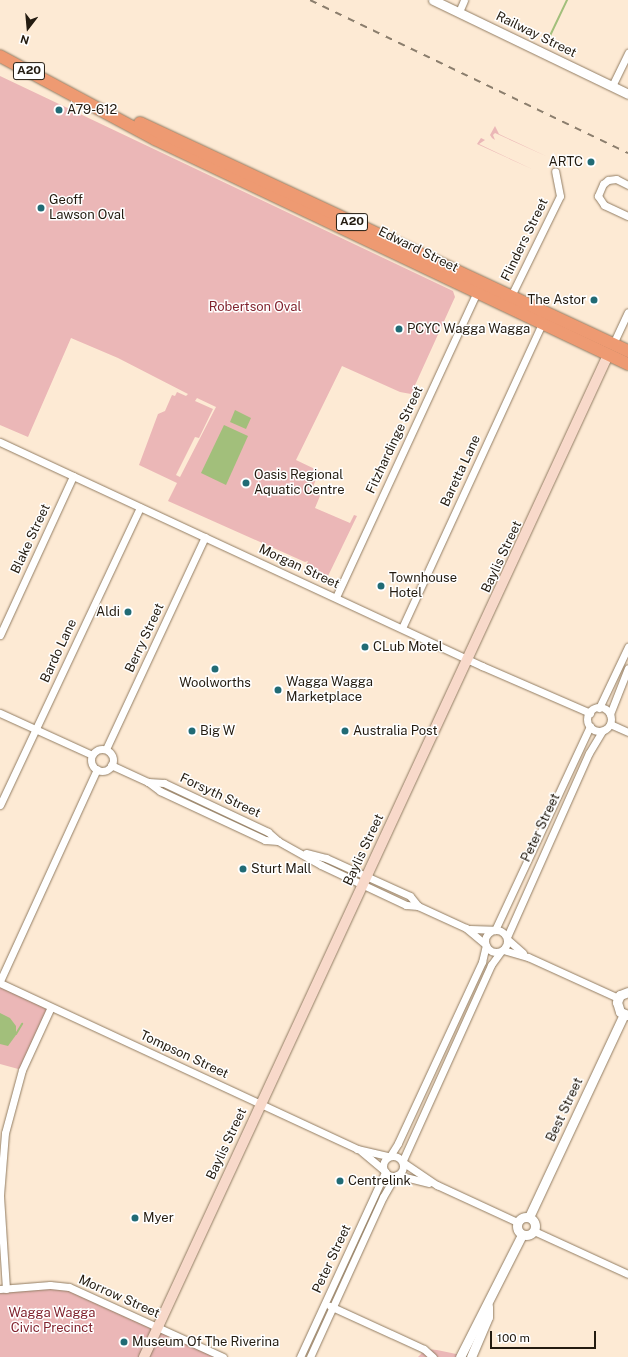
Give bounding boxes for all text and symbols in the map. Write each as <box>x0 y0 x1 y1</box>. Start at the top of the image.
north arrow <box>8 8 48 48</box>
street label: Railway Street <box>493 9 579 61</box>
text: N <box>19 33 30 46</box>
road number: A20 <box>12 61 46 81</box>
place label: A79-612 <box>67 102 117 118</box>
marker: A79-612 <box>54 105 64 115</box>
place label: ARTC <box>549 154 583 170</box>
marker: ARTC <box>586 157 596 167</box>
place label: Geoff Lawson Oval <box>49 193 125 224</box>
street label: Flinders Street <box>498 196 552 284</box>
marker: Geoff Lawson Oval <box>36 203 46 213</box>
road number: A20 <box>335 212 369 232</box>
street label: Edward Street <box>376 224 460 276</box>
place label: The Astor <box>527 292 586 308</box>
marker: The Astor <box>589 295 599 305</box>
park label: Robertson Oval <box>209 299 301 315</box>
place label: PCYC Wagga Wagga <box>407 321 531 337</box>
marker: PCYC Wagga Wagga <box>394 324 404 334</box>
street label: Fitzhardinge Street <box>363 384 427 496</box>
street label: Baretta Lane <box>438 433 484 509</box>
place label: Oasis Regional Aquatic Centre <box>254 468 345 499</box>
marker: Oasis Regional Aquatic Centre <box>241 478 251 488</box>
street label: Blake Street <box>8 502 54 576</box>
street label: Baylis Street <box>479 519 525 595</box>
street label: Morgan Street <box>256 541 342 593</box>
place label: Townhouse Hotel <box>389 571 457 602</box>
marker: Townhouse Hotel <box>376 581 386 591</box>
street label: Berry Street <box>122 601 168 675</box>
place label: Aldi <box>96 604 120 620</box>
marker: Aldi <box>123 607 133 617</box>
street label: Bardo Lane <box>37 617 81 685</box>
place label: CLub Motel <box>373 639 443 655</box>
marker: CLub Motel <box>360 642 370 652</box>
marker: Woolworths <box>210 664 220 674</box>
place label: Woolworths <box>179 675 251 691</box>
place label: Wagga Wagga Marketplace <box>286 675 373 706</box>
marker: Wagga Wagga Marketplace <box>273 685 283 695</box>
place label: Big W <box>200 723 236 739</box>
place label: Australia Post <box>353 723 438 739</box>
marker: Big W <box>187 726 197 736</box>
marker: Australia Post <box>340 726 350 736</box>
street label: Forsyth Street <box>177 771 263 821</box>
street label: Peter Street <box>518 791 564 865</box>
street label: Baylis Street <box>341 812 387 888</box>
place label: Sturt Mall <box>251 861 312 877</box>
marker: Sturt Mall <box>238 864 248 874</box>
street label: Tompson Street <box>137 1028 231 1082</box>
street label: Best Street <box>543 1076 587 1144</box>
street label: Baylis Street <box>204 1106 250 1182</box>
place label: Centrelink <box>348 1173 411 1189</box>
marker: Centrelink <box>335 1176 345 1186</box>
place label: Myer <box>143 1210 174 1226</box>
marker: Myer <box>130 1213 140 1223</box>
street label: Peter Street <box>309 1222 355 1296</box>
street label: Morrow Street <box>76 1272 162 1322</box>
park label: Wagga Wagga Civic Precinct <box>8 1306 96 1337</box>
scale bar <box>492 1323 598 1349</box>
text: 100 m <box>497 1331 530 1345</box>
place label: Museum Of The Riverina <box>132 1334 279 1350</box>
marker: Museum Of The Riverina <box>119 1337 129 1347</box>

